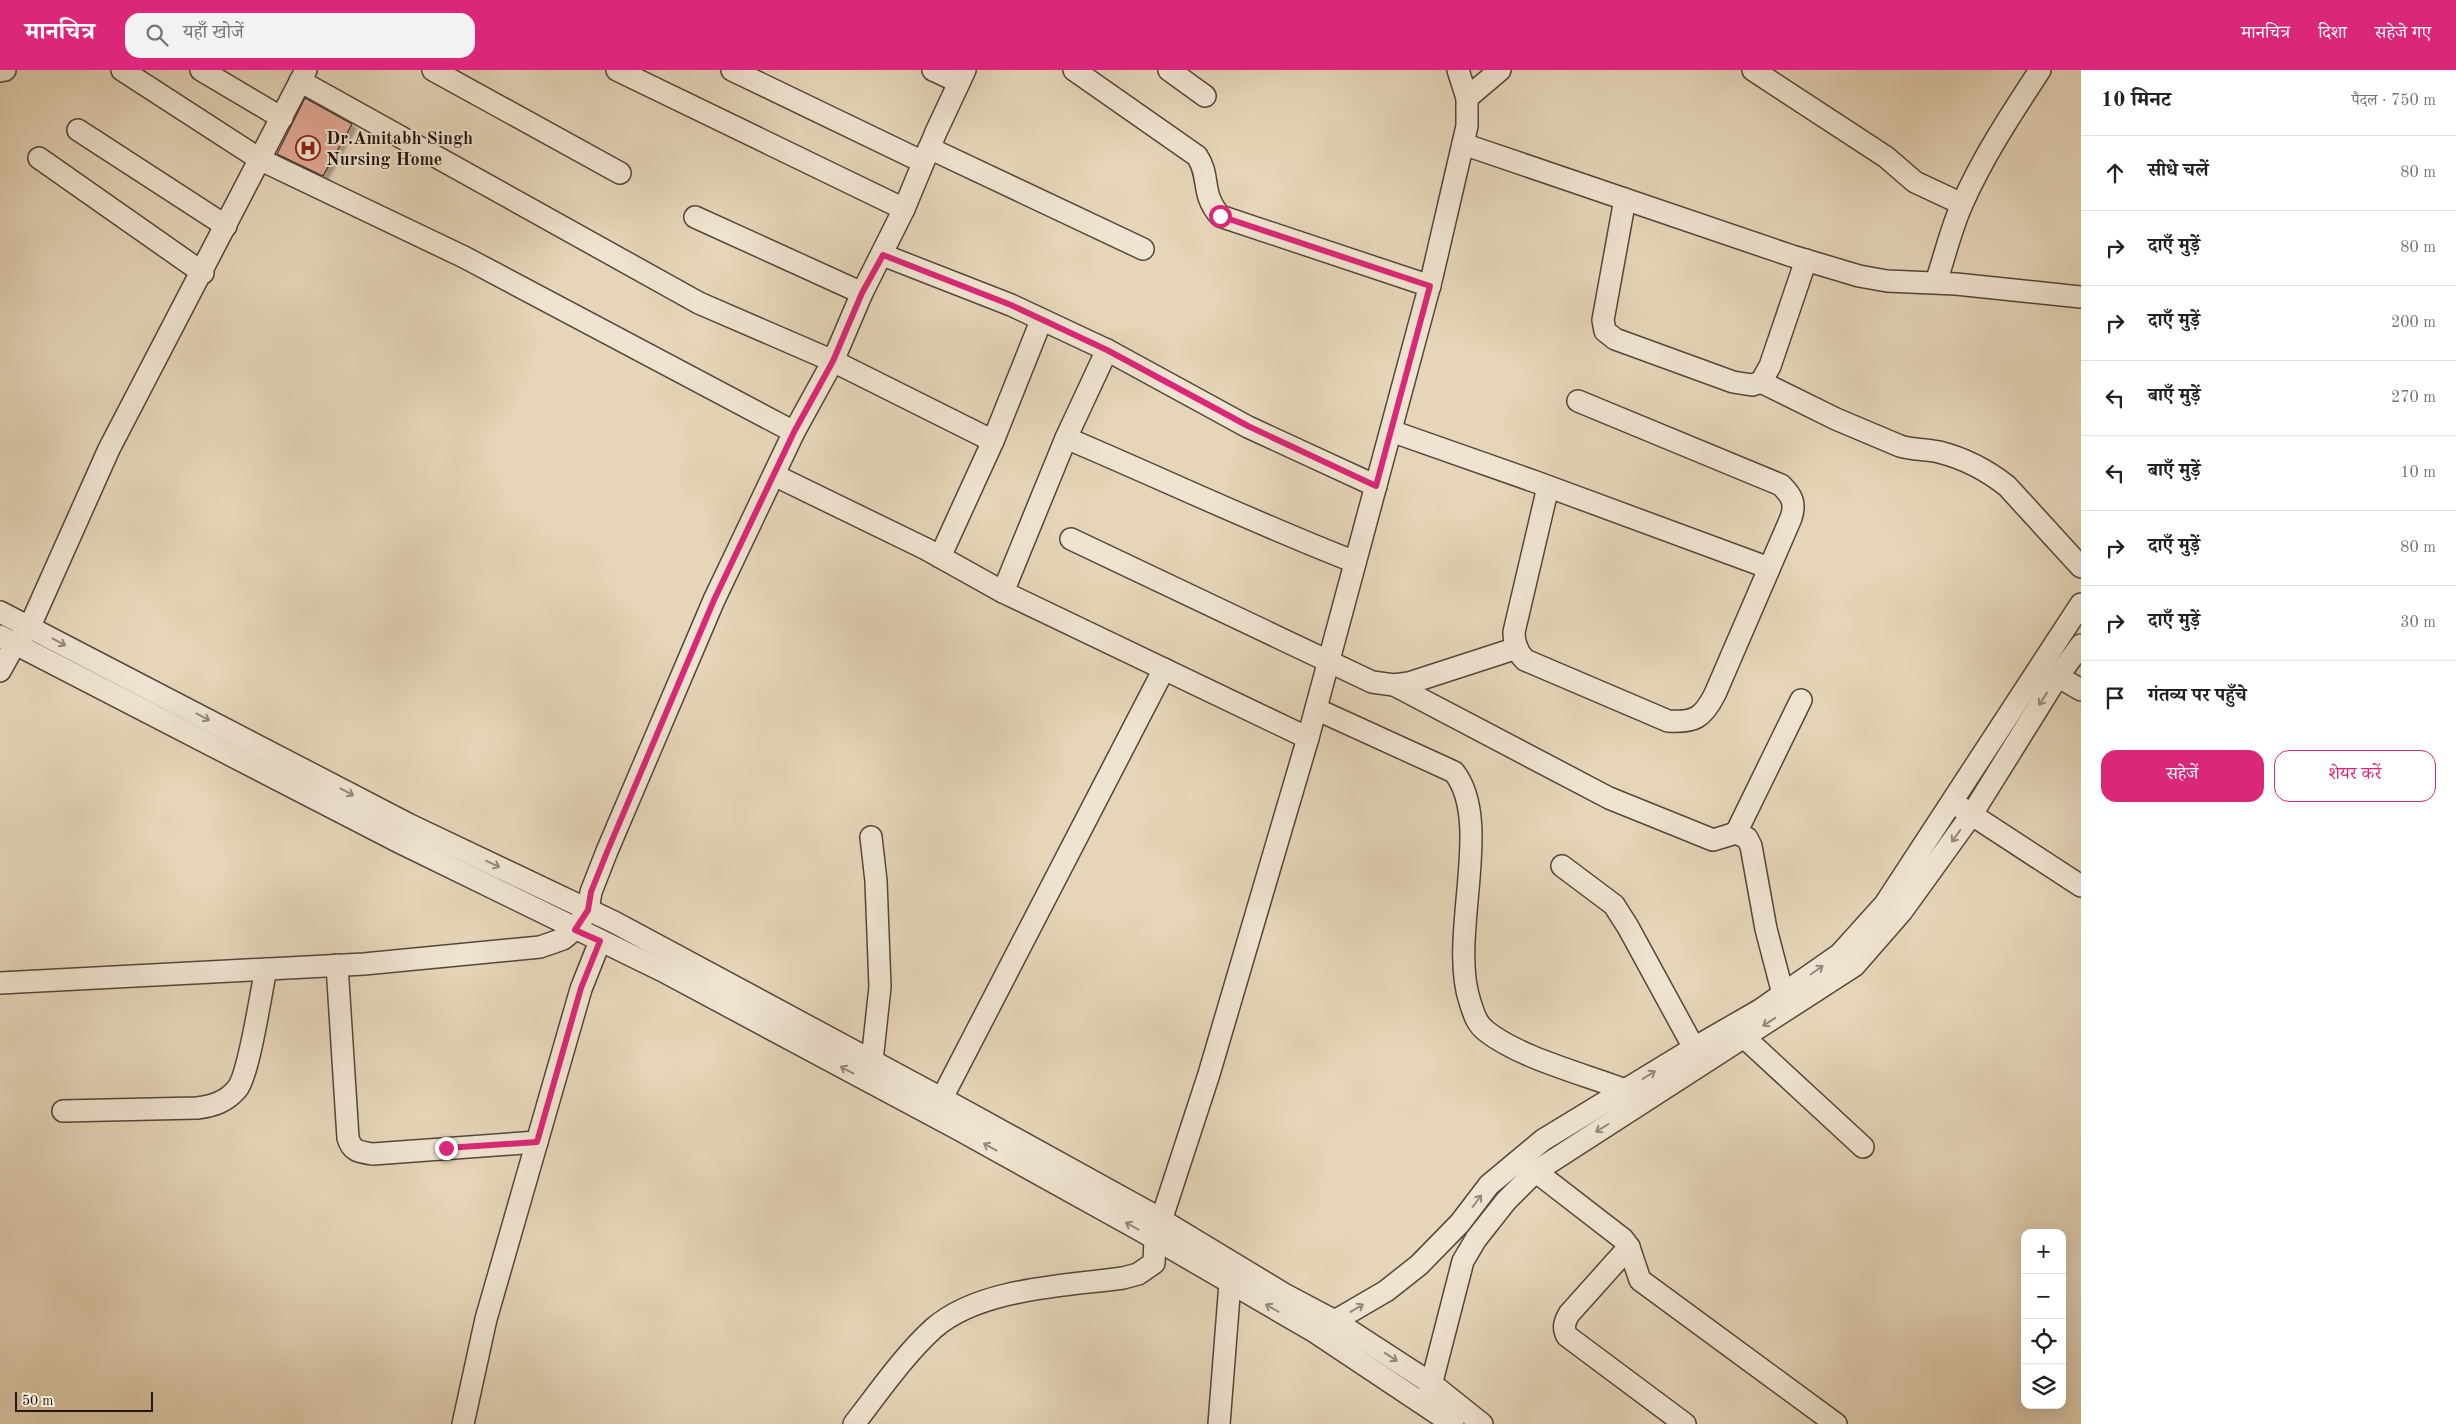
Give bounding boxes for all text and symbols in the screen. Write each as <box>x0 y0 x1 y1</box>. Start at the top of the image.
search box <box>125 13 475 58</box>
text: मानचित्र <box>25 21 95 45</box>
icon: search <box>143 21 171 49</box>
text: यहाँ खोजें <box>183 24 244 43</box>
text: मानचित्र <box>2241 24 2290 42</box>
text: दिशा <box>2318 24 2347 42</box>
text: सहेजे गए <box>2375 24 2431 42</box>
text: 10 मिनट <box>2101 90 2171 111</box>
text: पैदल · 750 m <box>2351 93 2436 109</box>
place label: Dr.Amitabh Singh Nursing Home <box>326 130 473 169</box>
hospital icon: Dr.Amitabh Singh Nursing Home <box>295 135 321 161</box>
icon: ahead <box>2101 159 2129 187</box>
text: सीधे चलें <box>2148 162 2208 181</box>
text: 80 m <box>2400 165 2436 181</box>
route start <box>1209 205 1232 228</box>
icon: right <box>2101 234 2129 262</box>
text: दाएँ मुड़ें <box>2148 237 2200 256</box>
text: 80 m <box>2400 240 2436 256</box>
icon: right <box>2101 309 2129 337</box>
text: दाएँ मुड़ें <box>2148 312 2200 331</box>
text: 200 m <box>2391 315 2436 331</box>
icon: left <box>2101 384 2129 412</box>
text: बाएँ मुड़ें <box>2148 387 2200 406</box>
text: 270 m <box>2391 390 2436 406</box>
icon: left <box>2101 459 2129 487</box>
text: बाएँ मुड़ें <box>2148 462 2200 481</box>
text: 10 m <box>2400 465 2436 481</box>
icon: right <box>2101 534 2129 562</box>
text: दाएँ मुड़ें <box>2148 537 2200 556</box>
text: 80 m <box>2400 540 2436 556</box>
icon: right <box>2101 609 2129 637</box>
text: दाएँ मुड़ें <box>2148 612 2200 631</box>
text: 30 m <box>2400 615 2436 631</box>
one-way arrow <box>52 637 66 647</box>
icon: arrive <box>2101 684 2129 712</box>
text: गंतव्य पर पहुँचे <box>2148 687 2247 706</box>
one-way arrow <box>2038 692 2049 706</box>
one-way arrow <box>196 712 211 722</box>
button: सहेजें <box>2101 750 2264 802</box>
button: शेयर करें <box>2274 750 2436 802</box>
one-way arrow <box>340 788 354 798</box>
one-way arrow <box>1951 829 1961 843</box>
one-way arrow <box>485 860 500 870</box>
one-way arrow <box>1810 965 1824 975</box>
one-way arrow <box>1762 1018 1776 1028</box>
one-way arrow <box>840 1065 855 1075</box>
one-way arrow <box>1642 1069 1656 1079</box>
one-way arrow <box>1596 1124 1610 1134</box>
route end <box>435 1137 458 1160</box>
one-way arrow <box>984 1141 998 1151</box>
one-way arrow <box>1472 1194 1482 1208</box>
one-way arrow <box>1126 1220 1140 1230</box>
map controls <box>2021 1229 2066 1409</box>
button: + <box>2021 1229 2066 1274</box>
button: − <box>2021 1274 2066 1319</box>
one-way arrow <box>1265 1303 1280 1313</box>
one-way arrow <box>1349 1303 1363 1313</box>
button: locate <box>2021 1319 2066 1364</box>
one-way arrow <box>1383 1353 1397 1363</box>
button: layers <box>2021 1364 2066 1409</box>
scale bar <box>15 1389 152 1412</box>
text: 50 m <box>22 1394 53 1408</box>

